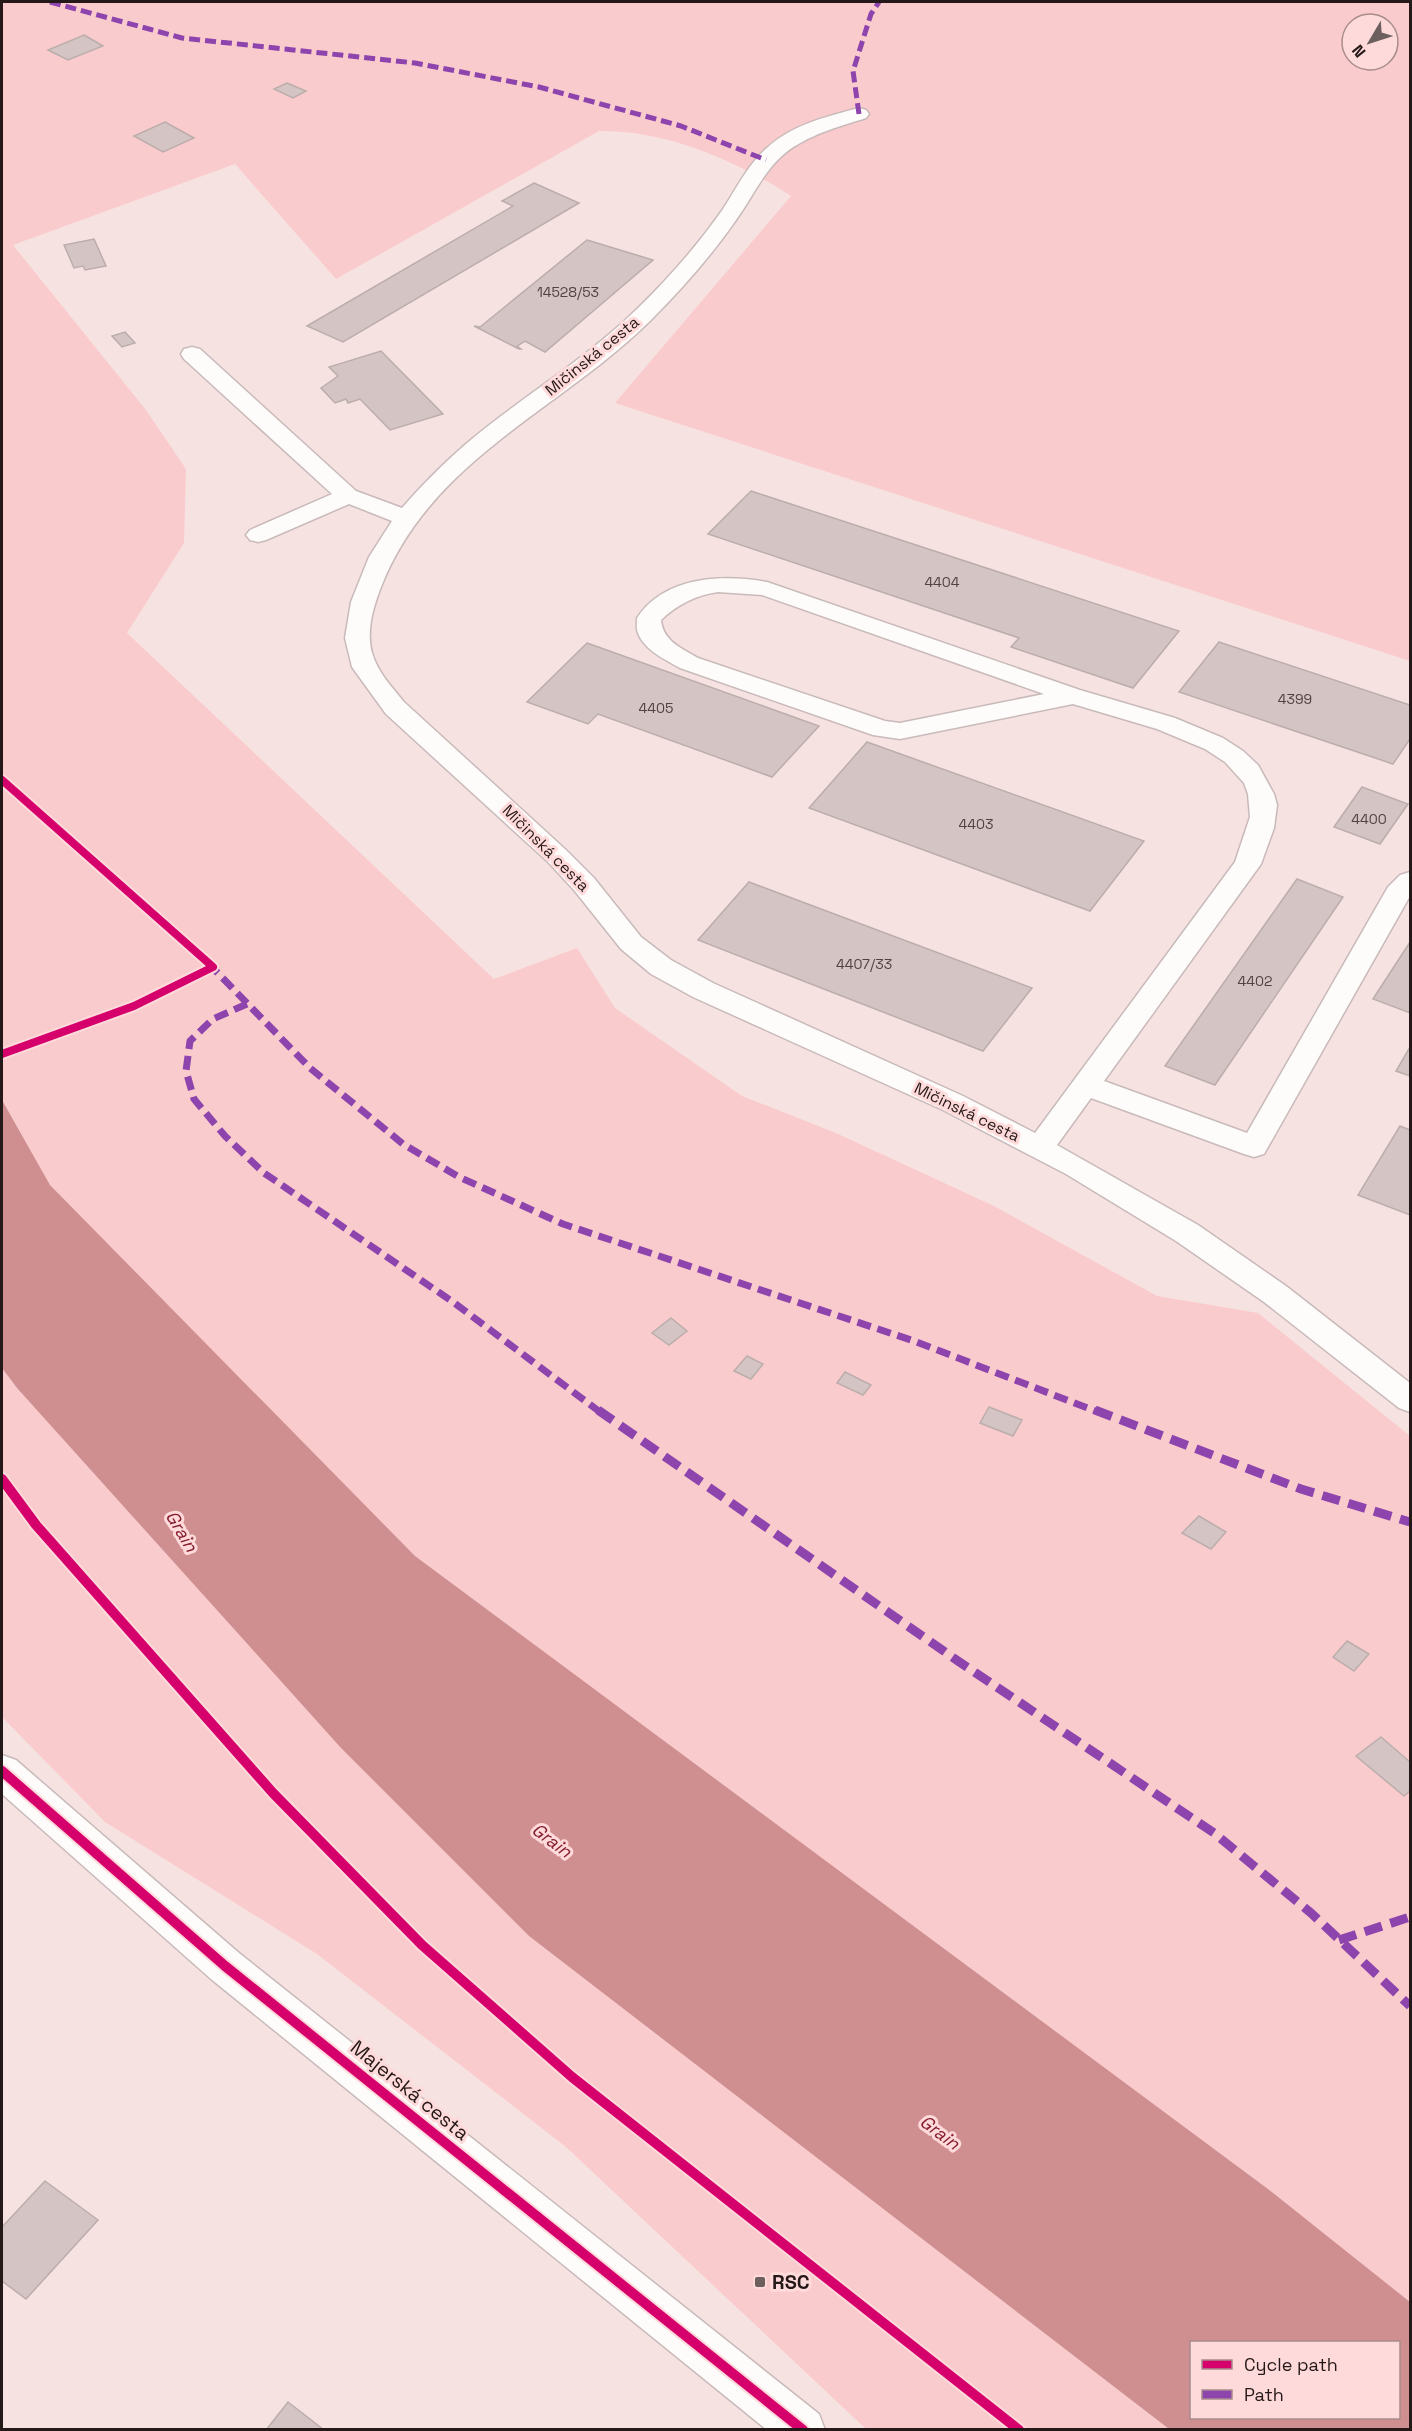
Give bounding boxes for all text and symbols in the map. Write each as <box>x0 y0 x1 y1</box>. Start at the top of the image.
north arrow <box>1340 12 1400 72</box>
text: N <box>1347 40 1370 62</box>
house number: 14528/53 <box>537 283 599 301</box>
street label: Mičinská cesta <box>541 312 643 400</box>
house number: 4404 <box>924 573 960 591</box>
house number: 4399 <box>1278 690 1312 708</box>
house number: 4405 <box>639 699 673 717</box>
street label: Mičinská cesta <box>498 800 594 896</box>
house number: 4400 <box>1351 810 1387 828</box>
house number: 4403 <box>959 815 993 833</box>
house number: 4407/33 <box>836 955 892 973</box>
house number: 4402 <box>1238 972 1272 990</box>
street label: Mičinská cesta <box>911 1077 1023 1147</box>
water label: Grain <box>161 1506 204 1557</box>
water label: Grain <box>527 1818 577 1863</box>
street label: Majerská cesta <box>345 2034 475 2146</box>
water label: Grain <box>915 2110 965 2155</box>
place label: RSC <box>772 2269 810 2295</box>
marker: RSC <box>753 2275 767 2289</box>
legend <box>1190 2341 1400 2419</box>
text: Cycle path <box>1244 2353 1338 2376</box>
text: Path <box>1244 2383 1284 2406</box>

